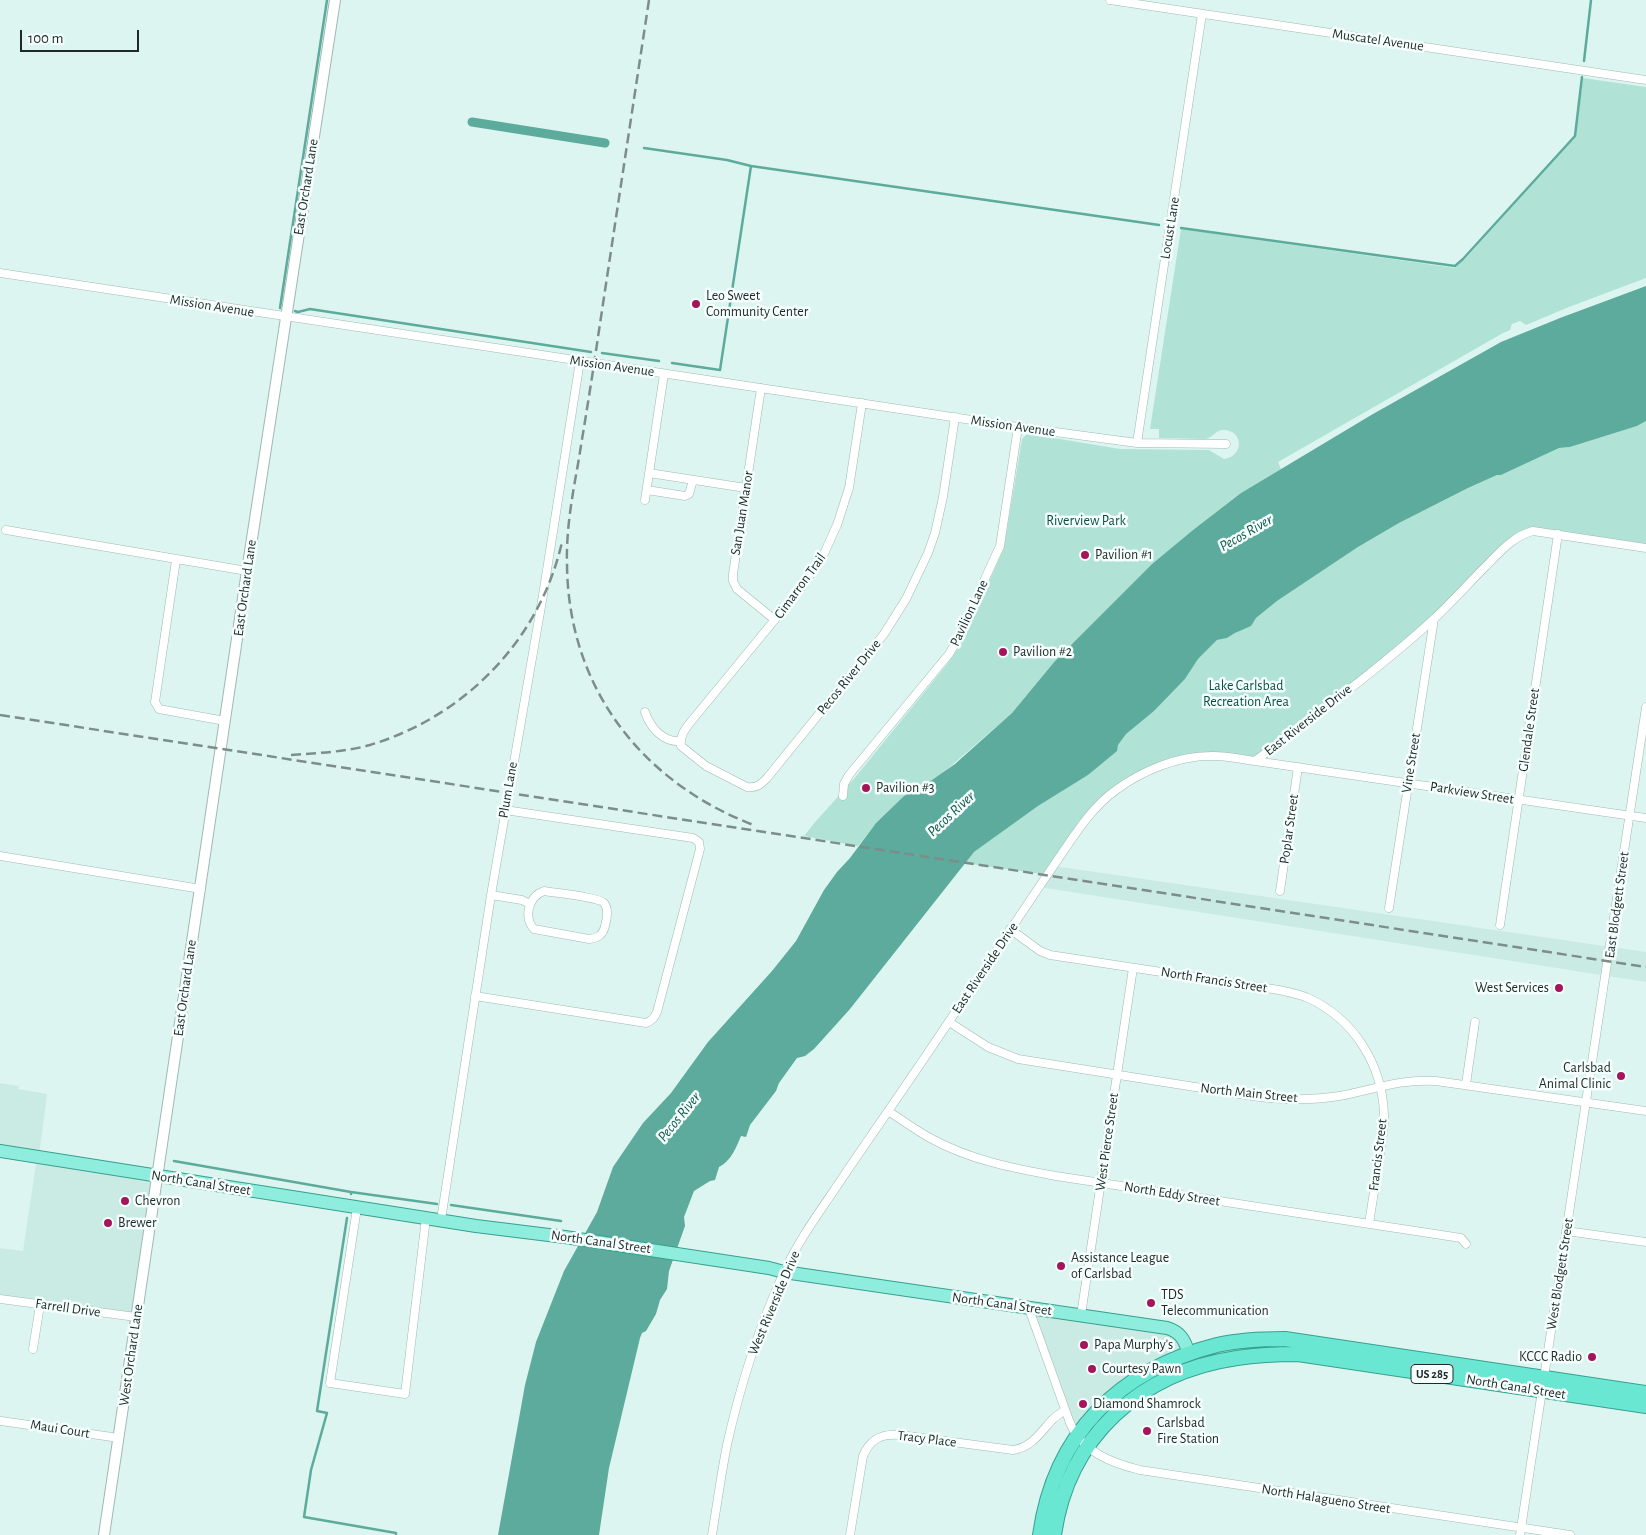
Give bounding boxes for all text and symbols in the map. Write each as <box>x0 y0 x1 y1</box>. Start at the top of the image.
scale bar <box>22 20 141 52</box>
street label: Muscatel Avenue <box>1331 25 1425 55</box>
text: 100 m <box>28 31 63 46</box>
street label: East Orchard Lane <box>290 138 322 236</box>
street label: Locust Lane <box>1157 196 1183 260</box>
place label: Leo Sweet Community Center <box>706 288 808 321</box>
street label: Mission Avenue <box>169 291 255 321</box>
marker: Leo Sweet Community Center <box>690 298 702 310</box>
street label: Mission Avenue <box>569 352 655 380</box>
street label: Mission Avenue <box>970 412 1056 440</box>
street label: San Juan Manor <box>727 470 757 556</box>
water label: Pecos River <box>1216 511 1276 555</box>
park label: Riverview Park <box>1046 513 1126 529</box>
street label: East Orchard Lane <box>230 539 260 637</box>
place label: Pavilion #1 <box>1095 547 1153 563</box>
marker: Pavilion #1 <box>1079 549 1091 561</box>
street label: Cimarron Trail <box>771 550 829 622</box>
street label: Pavilion Lane <box>946 577 992 649</box>
street label: Pecos River Drive <box>813 636 885 718</box>
place label: Pavilion #2 <box>1013 644 1072 660</box>
marker: Pavilion #2 <box>997 646 1009 658</box>
park label: Lake Carlsbad Recreation Area <box>1203 678 1289 710</box>
street label: East Riverside Drive <box>1261 681 1355 759</box>
street label: Glendale Street <box>1515 687 1543 773</box>
street label: Vine Street <box>1398 732 1424 794</box>
street label: Plum Lane <box>495 760 521 820</box>
street label: Parkview Street <box>1429 778 1515 808</box>
place label: Pavilion #3 <box>876 780 935 796</box>
marker: Pavilion #3 <box>860 782 872 794</box>
water label: Pecos River <box>924 788 978 840</box>
street label: Poplar Street <box>1276 793 1302 865</box>
street label: East Blodgett Street <box>1601 851 1633 959</box>
street label: East Riverside Drive <box>948 919 1022 1017</box>
street label: East Orchard Lane <box>170 939 200 1037</box>
street label: North Francis Street <box>1160 963 1268 997</box>
place label: West Services <box>1475 980 1549 996</box>
marker: West Services <box>1553 982 1565 994</box>
place label: Carlsbad Animal Clinic <box>1539 1060 1611 1092</box>
marker: Carlsbad Animal Clinic <box>1615 1070 1627 1082</box>
street label: North Main Street <box>1199 1080 1299 1106</box>
water label: Pecos River <box>654 1089 704 1145</box>
street label: West Pierce Street <box>1092 1092 1122 1192</box>
street label: Francis Street <box>1365 1118 1391 1192</box>
street label: North Canal Street <box>150 1167 252 1199</box>
street label: North Eddy Street <box>1123 1178 1221 1210</box>
place label: Chevron <box>135 1193 180 1209</box>
marker: Chevron <box>119 1195 131 1207</box>
place label: Brewer <box>118 1215 157 1231</box>
marker: Brewer <box>102 1217 114 1229</box>
street label: West Blodgett Street <box>1543 1217 1577 1331</box>
street label: North Canal Street <box>550 1227 652 1257</box>
street label: West Riverside Drive <box>744 1248 804 1358</box>
place label: Assistance League of Carlsbad <box>1071 1250 1169 1282</box>
marker: Assistance League of Carlsbad <box>1055 1260 1067 1272</box>
place label: TDS Telecommunication <box>1161 1287 1269 1320</box>
street label: North Canal Street <box>951 1289 1053 1319</box>
street label: Farrell Drive <box>34 1295 102 1321</box>
marker: TDS Telecommunication <box>1145 1297 1157 1309</box>
street label: West Orchard Lane <box>116 1303 146 1407</box>
place label: Papa Murphy's <box>1094 1337 1173 1353</box>
marker: Papa Murphy's <box>1078 1339 1090 1351</box>
place label: KCCC Radio <box>1519 1349 1582 1365</box>
marker: KCCC Radio <box>1586 1351 1598 1363</box>
place label: Courtesy Pawn <box>1102 1361 1181 1377</box>
marker: Courtesy Pawn <box>1086 1363 1098 1375</box>
road number: US 285 <box>1411 1365 1453 1384</box>
street label: North Canal Street <box>1465 1371 1567 1403</box>
place label: Diamond Shamrock <box>1093 1396 1201 1412</box>
marker: Diamond Shamrock <box>1077 1398 1089 1410</box>
place label: Carlsbad Fire Station <box>1157 1415 1219 1448</box>
street label: Maui Court <box>29 1416 91 1442</box>
marker: Carlsbad Fire Station <box>1141 1425 1153 1437</box>
street label: Tracy Place <box>896 1427 958 1451</box>
street label: North Halagueno Street <box>1260 1481 1392 1517</box>

